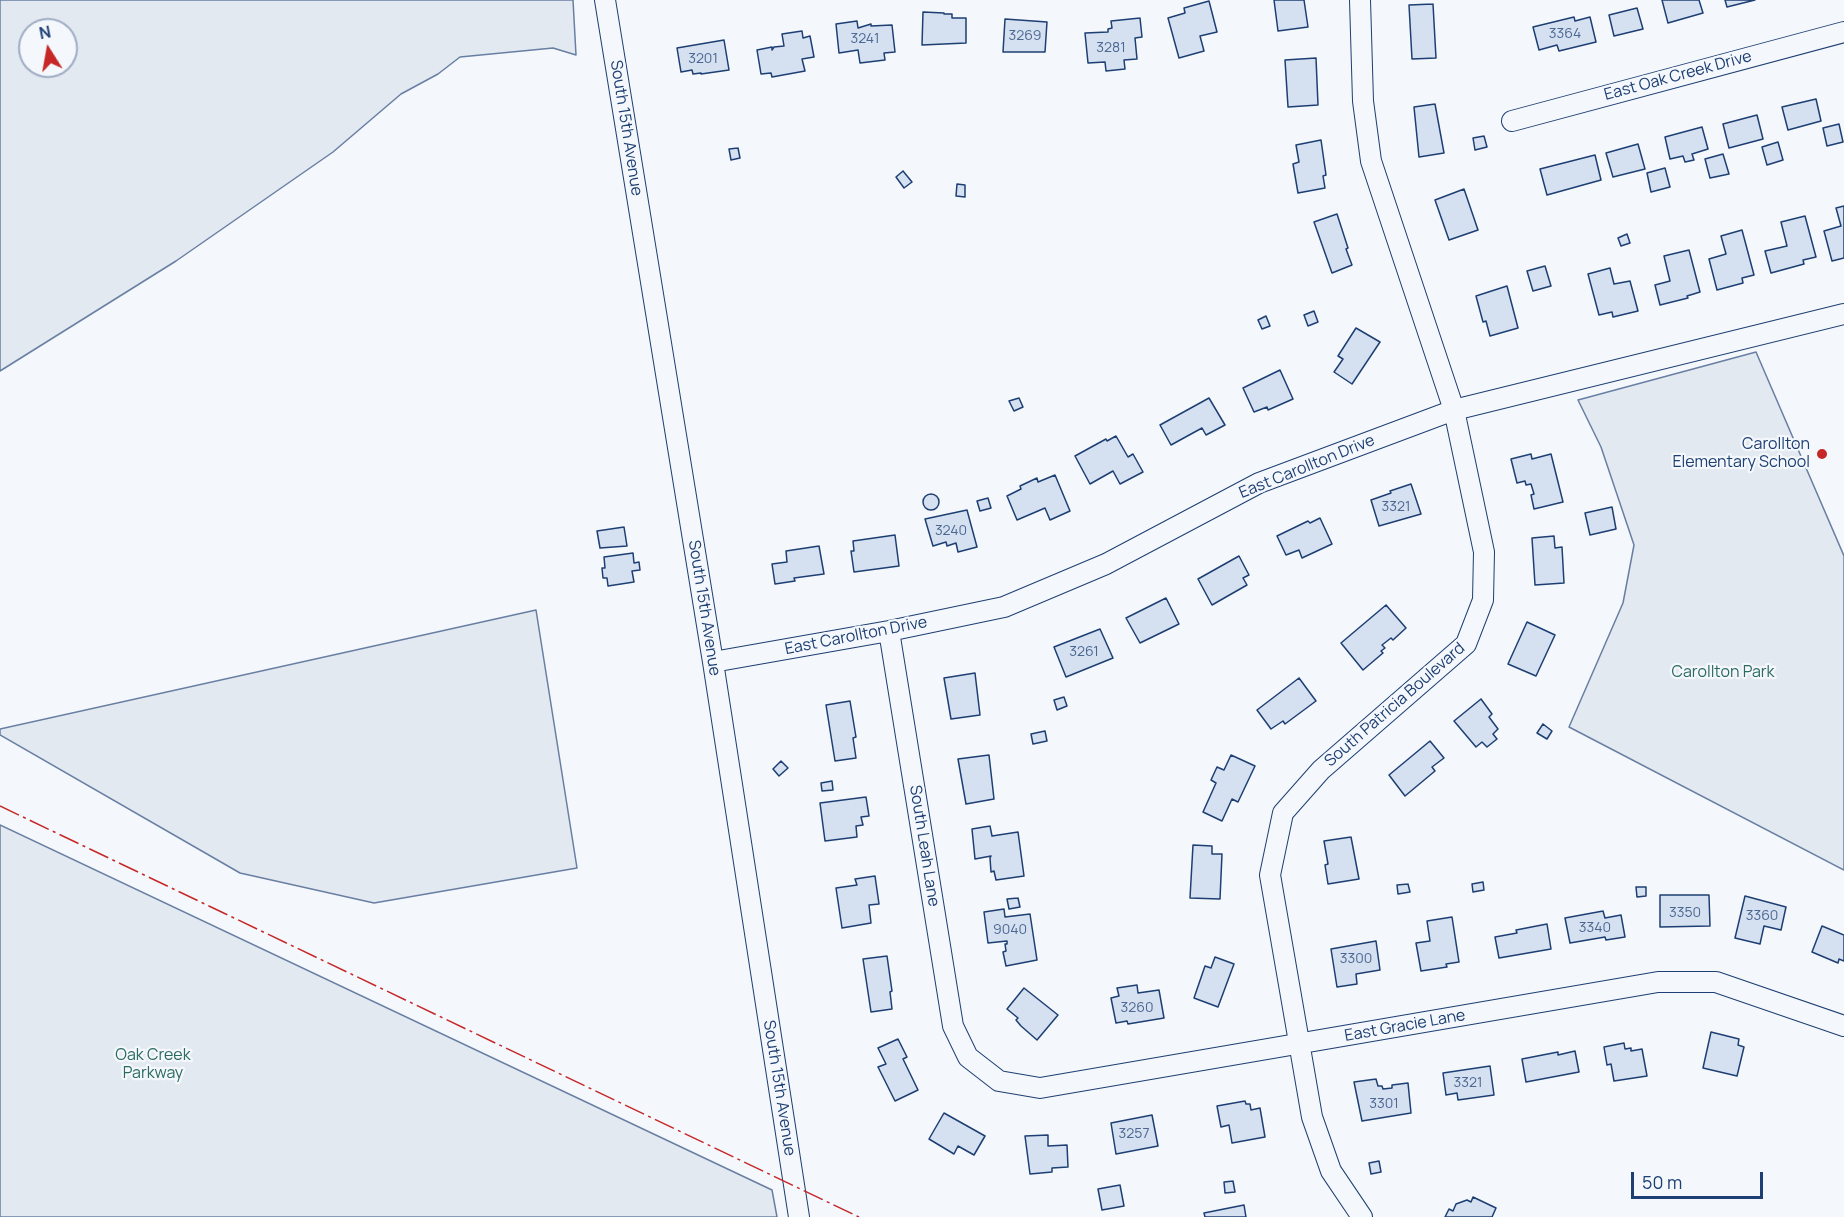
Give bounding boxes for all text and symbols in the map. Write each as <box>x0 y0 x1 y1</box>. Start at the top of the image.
north arrow <box>18 18 78 78</box>
text: N <box>37 20 53 44</box>
house number: 3364 <box>1549 26 1581 42</box>
house number: 3269 <box>1009 28 1041 44</box>
house number: 3241 <box>850 31 880 47</box>
house number: 3281 <box>1096 40 1126 56</box>
street label: East Oak Creek Drive <box>1602 47 1754 105</box>
house number: 3201 <box>688 51 718 67</box>
street label: South 15th Avenue <box>606 59 646 197</box>
street label: East Carollton Drive <box>1236 431 1378 503</box>
place label: Carollton Elementary School <box>1672 435 1810 473</box>
marker: Carollton Elementary School <box>1815 447 1829 461</box>
house number: 3321 <box>1382 499 1410 515</box>
house number: 3240 <box>935 523 967 539</box>
street label: South 15th Avenue <box>684 539 724 677</box>
street label: East Carollton Drive <box>783 613 929 659</box>
street label: South Patricia Boulevard <box>1321 639 1469 771</box>
house number: 3261 <box>1069 644 1099 660</box>
park label: Carollton Park <box>1671 663 1775 683</box>
street label: South Leah Lane <box>905 784 943 908</box>
house number: 3350 <box>1669 905 1701 921</box>
house number: 3360 <box>1746 908 1778 924</box>
house number: 3340 <box>1579 920 1611 936</box>
house number: 9040 <box>993 922 1027 938</box>
house number: 3300 <box>1340 951 1372 967</box>
house number: 3260 <box>1121 1000 1153 1016</box>
street label: East Gracie Lane <box>1343 1006 1467 1046</box>
street label: South 15th Avenue <box>759 1019 799 1157</box>
park label: Oak Creek Parkway <box>115 1046 191 1084</box>
house number: 3321 <box>1454 1075 1482 1091</box>
house number: 3301 <box>1369 1096 1399 1112</box>
house number: 3257 <box>1119 1126 1149 1142</box>
scale bar <box>1634 1160 1766 1198</box>
text: 50 m <box>1642 1170 1682 1194</box>

